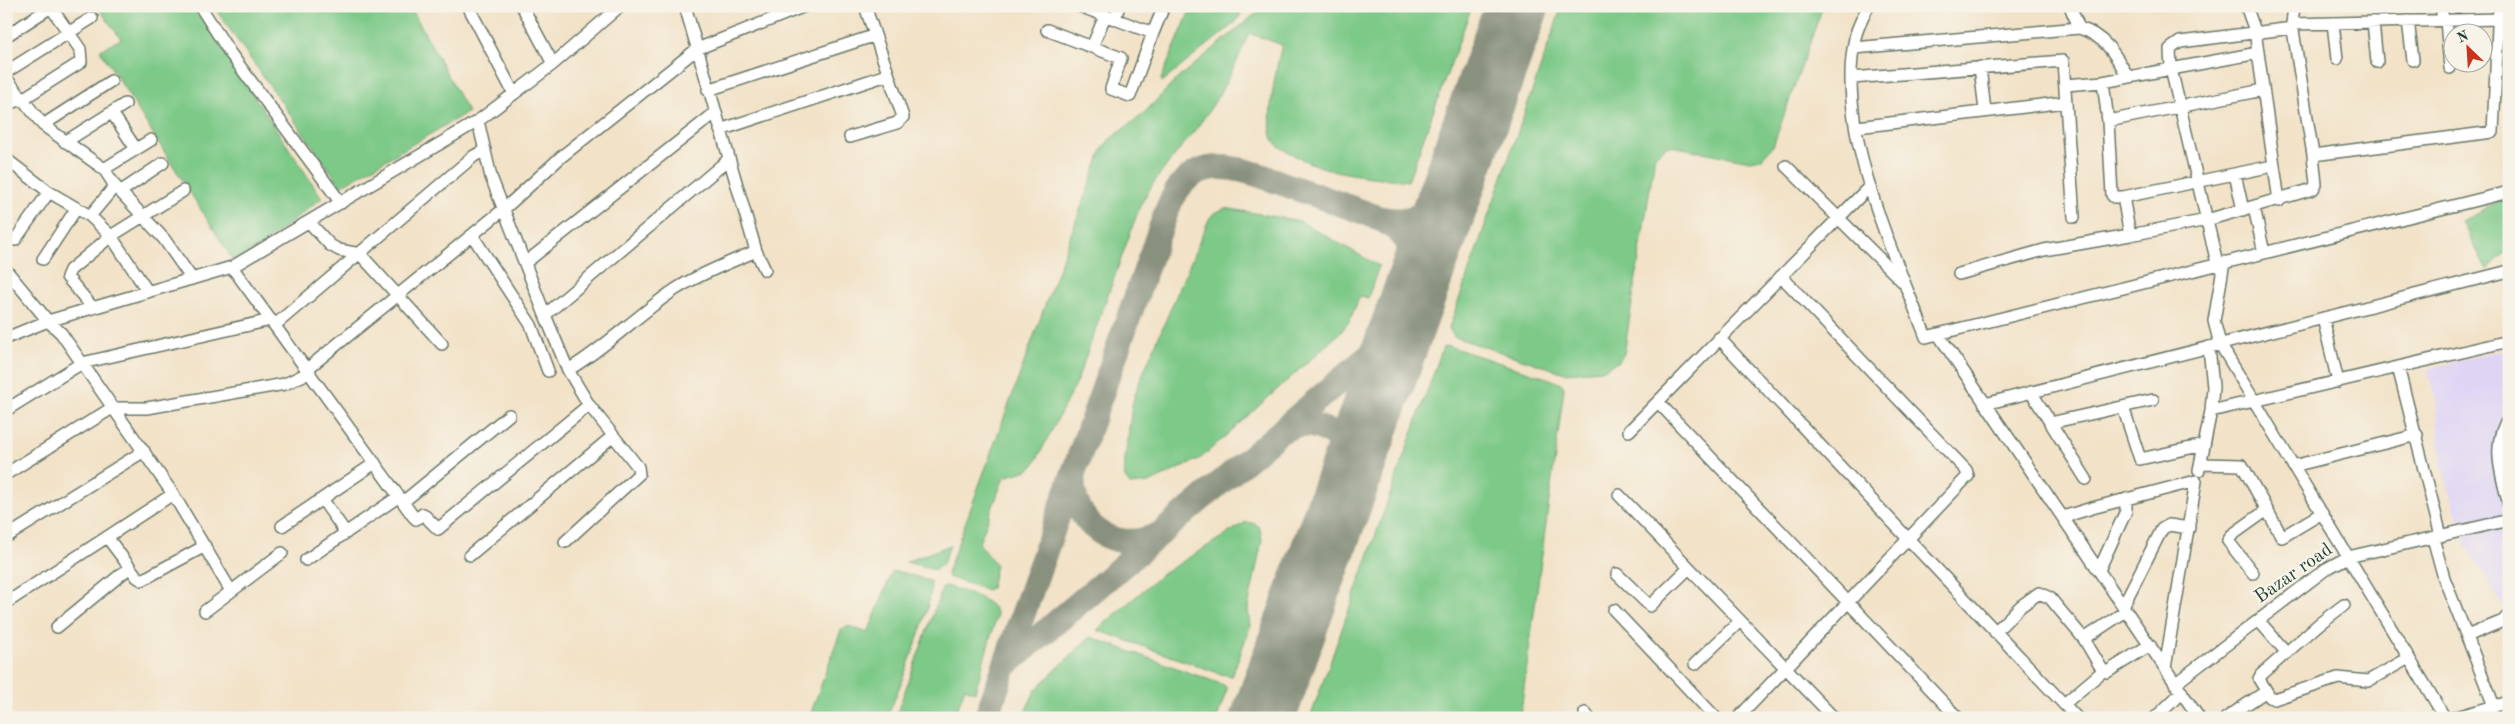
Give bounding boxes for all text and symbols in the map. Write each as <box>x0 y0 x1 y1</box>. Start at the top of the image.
north arrow <box>2442 22 2492 72</box>
text: N <box>2455 28 2471 46</box>
street label: Bazar road <box>2252 540 2336 608</box>

